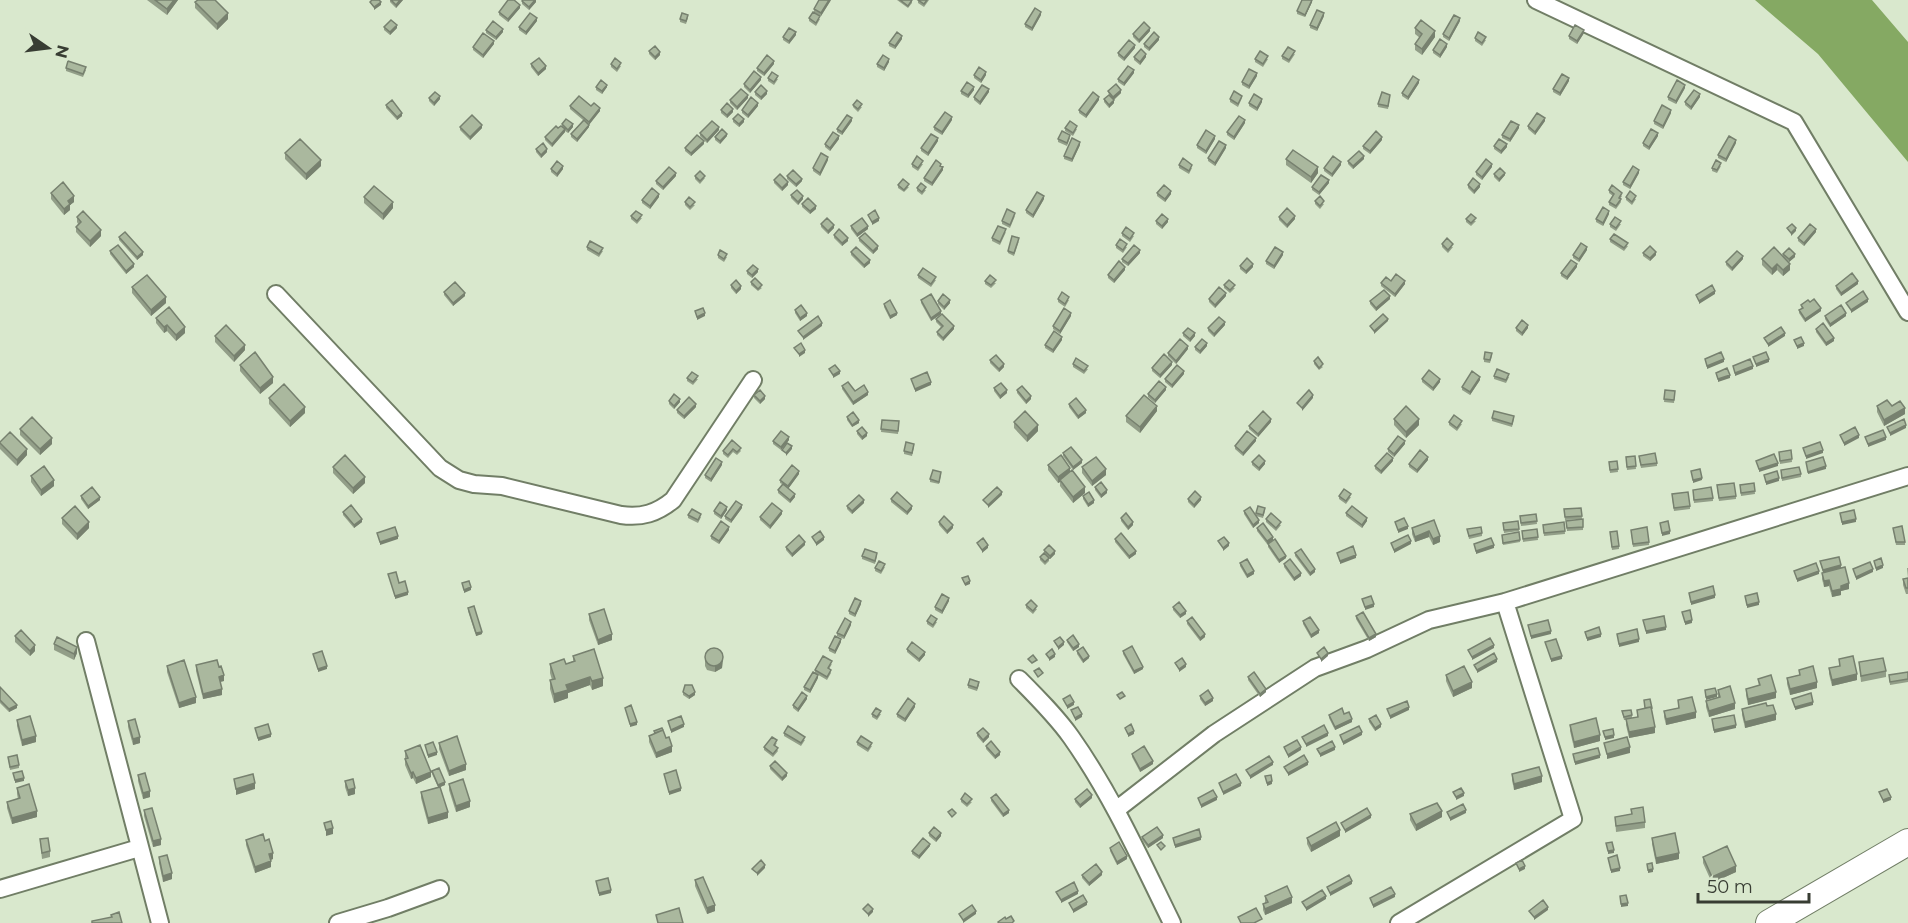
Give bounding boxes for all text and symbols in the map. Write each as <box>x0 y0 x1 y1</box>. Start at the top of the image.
north arrow <box>18 18 78 78</box>
text: N <box>51 43 73 60</box>
scale bar <box>1698 866 1809 904</box>
text: 50 m <box>1707 876 1753 898</box>

